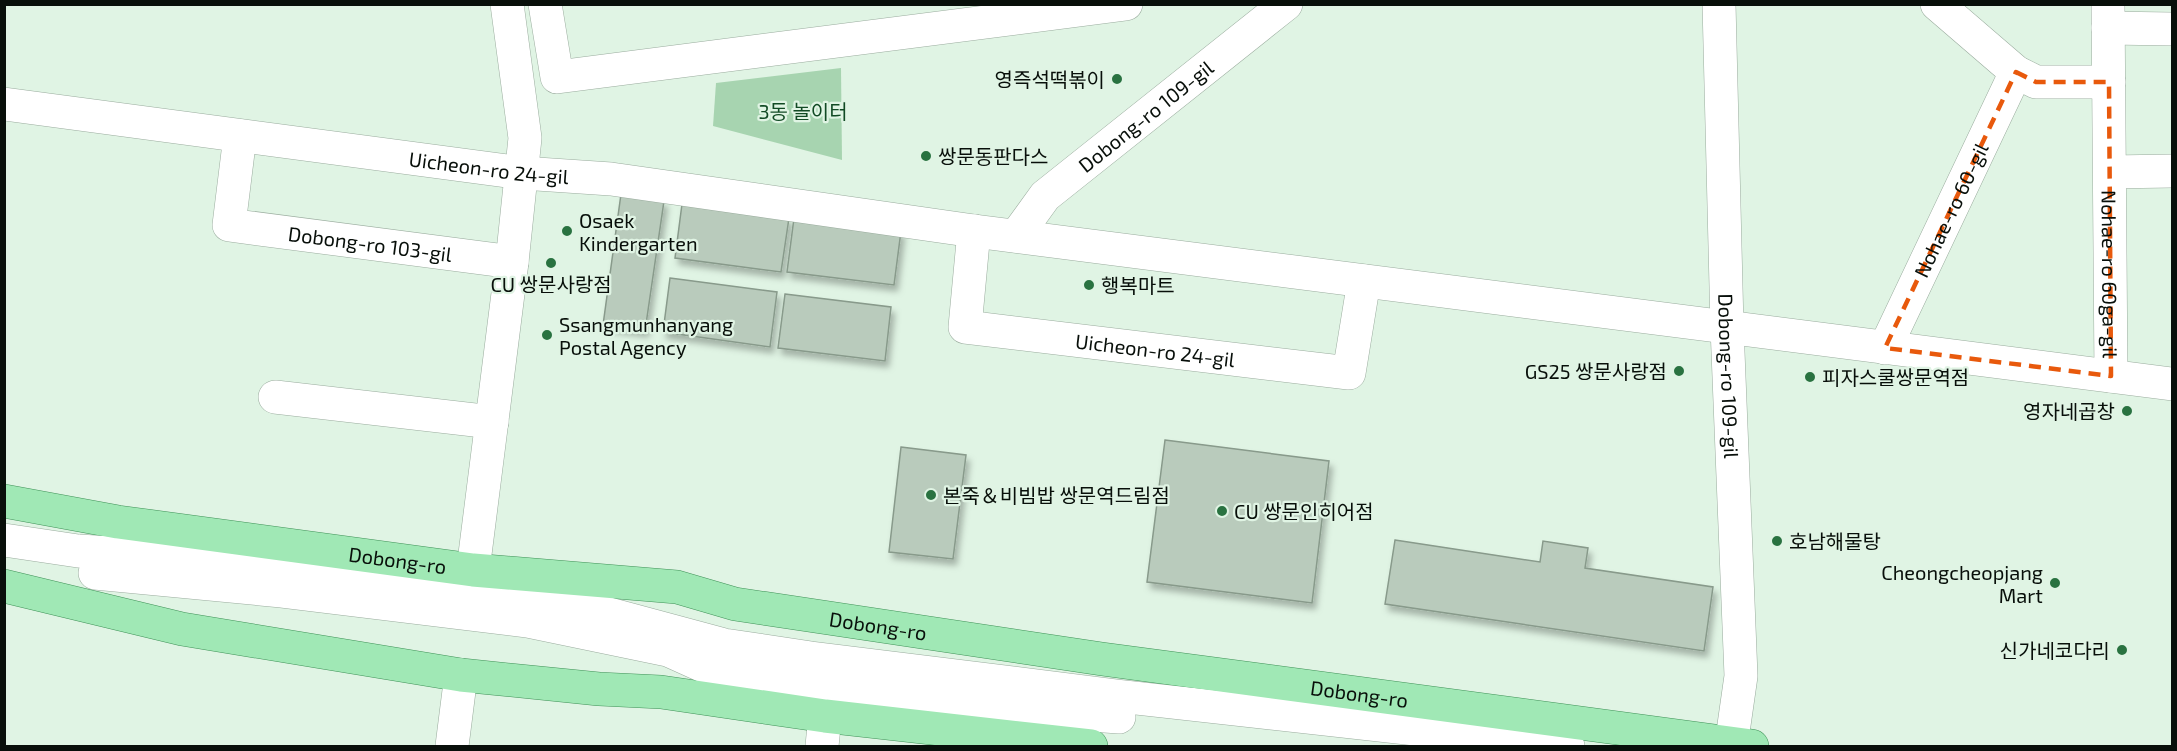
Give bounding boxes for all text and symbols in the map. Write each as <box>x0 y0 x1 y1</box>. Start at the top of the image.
street label: Dobong-ro 109-gil <box>1073 55 1218 177</box>
place label: 영즉석떡볶이 <box>995 67 1105 91</box>
marker: 영즉석떡볶이 <box>1110 72 1124 86</box>
park label: 3동 놀이터 <box>758 99 848 123</box>
street label: Nohae-ro 60-gil <box>1908 139 1993 281</box>
place label: 쌍문동판다스 <box>938 144 1048 168</box>
street label: Uicheon-ro 24-gil <box>407 146 570 188</box>
marker: 쌍문동판다스 <box>919 149 933 163</box>
street label: Nohae-ro 60ga-gil <box>2098 190 2123 358</box>
place label: Osaek Kindergarten <box>579 208 698 255</box>
street label: Dobong-ro 103-gil <box>287 221 454 266</box>
marker: Osaek Kindergarten <box>560 224 574 238</box>
marker: CU 쌍문사랑점 <box>544 256 558 270</box>
place label: CU 쌍문사랑점 <box>490 272 612 296</box>
place label: 행복마트 <box>1101 273 1175 297</box>
marker: 행복마트 <box>1082 278 1096 292</box>
street label: Dobong-ro 109-gil <box>1714 293 1744 459</box>
place label: Ssangmunhanyang Postal Agency <box>559 312 733 359</box>
marker: Ssangmunhanyang Postal Agency <box>540 328 554 342</box>
street label: Uicheon-ro 24-gil <box>1074 328 1236 371</box>
place label: GS25 쌍문사랑점 <box>1525 359 1667 383</box>
marker: GS25 쌍문사랑점 <box>1672 364 1686 378</box>
place label: 피자스쿨쌍문역점 <box>1822 365 1969 389</box>
marker: 피자스쿨쌍문역점 <box>1803 370 1817 384</box>
place label: 영자네곱창 <box>2023 399 2115 423</box>
marker: 영자네곱창 <box>2120 404 2134 418</box>
place label: 본죽＆비빔밥 쌍문역드림점 <box>943 483 1170 507</box>
marker: 본죽＆비빔밥 쌍문역드림점 <box>924 488 938 502</box>
place label: CU 쌍문인히어점 <box>1234 499 1374 523</box>
marker: CU 쌍문인히어점 <box>1215 504 1229 518</box>
place label: 호남해물탕 <box>1789 529 1881 553</box>
marker: 호남해물탕 <box>1770 534 1784 548</box>
street label: Dobong-ro <box>347 541 448 578</box>
place label: Cheongcheopjang Mart <box>1881 560 2043 607</box>
marker: Cheongcheopjang Mart <box>2048 576 2062 590</box>
street label: Dobong-ro <box>828 606 929 645</box>
place label: 신가네코다리 <box>2000 638 2110 662</box>
marker: 신가네코다리 <box>2115 643 2129 657</box>
street label: Dobong-ro <box>1309 675 1410 712</box>

